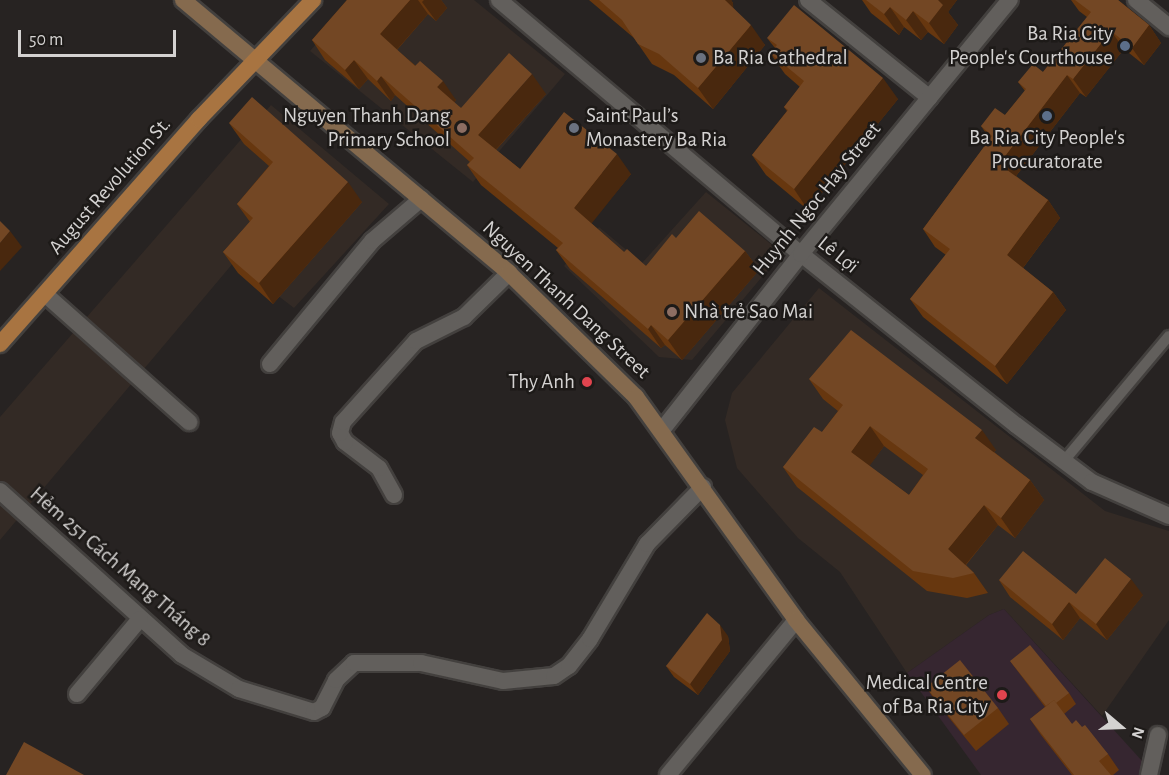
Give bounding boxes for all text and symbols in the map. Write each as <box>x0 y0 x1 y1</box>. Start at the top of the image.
scale bar <box>21 18 178 56</box>
place label: Ba Ria City People's Courthouse <box>949 21 1113 71</box>
text: 50 m <box>29 31 63 49</box>
marker: Ba Ria City People's Courthouse <box>1118 39 1132 53</box>
place label: Ba Ria Cathedral <box>713 45 848 71</box>
marker: Ba Ria Cathedral <box>694 51 708 65</box>
place label: Nguyen Thanh Dang Primary School <box>283 103 450 153</box>
place label: Saint Paul’s Monastery Ba Ria <box>586 103 727 153</box>
marker: Ba Ria City People's Procuratorate <box>1040 109 1054 123</box>
street label: August Revolution St. <box>44 112 176 260</box>
street label: Huynh Ngoc Hay Street <box>747 117 887 281</box>
marker: Nguyen Thanh Dang Primary School <box>455 121 469 135</box>
marker: Saint Paul’s Monastery Ba Ria <box>567 121 581 135</box>
place label: Ba Ria City People's Procuratorate <box>969 125 1125 175</box>
street label: Nguyen Thanh Dang Street <box>477 216 655 384</box>
street label: Lê Lợi <box>812 231 864 279</box>
place label: Nhà trẻ Sao Mai <box>684 299 813 325</box>
marker: Nhà trẻ Sao Mai <box>665 305 679 319</box>
place label: Thy Anh <box>508 369 575 395</box>
marker: Thy Anh <box>580 375 594 389</box>
street label: Hẻm 251 Cách Mạng Tháng 8 <box>24 482 216 652</box>
place label: Medical Centre of Ba Ria City <box>866 670 988 720</box>
marker: Medical Centre of Ba Ria City <box>993 686 1011 704</box>
north arrow <box>1091 697 1151 757</box>
text: N <box>1129 725 1147 741</box>

